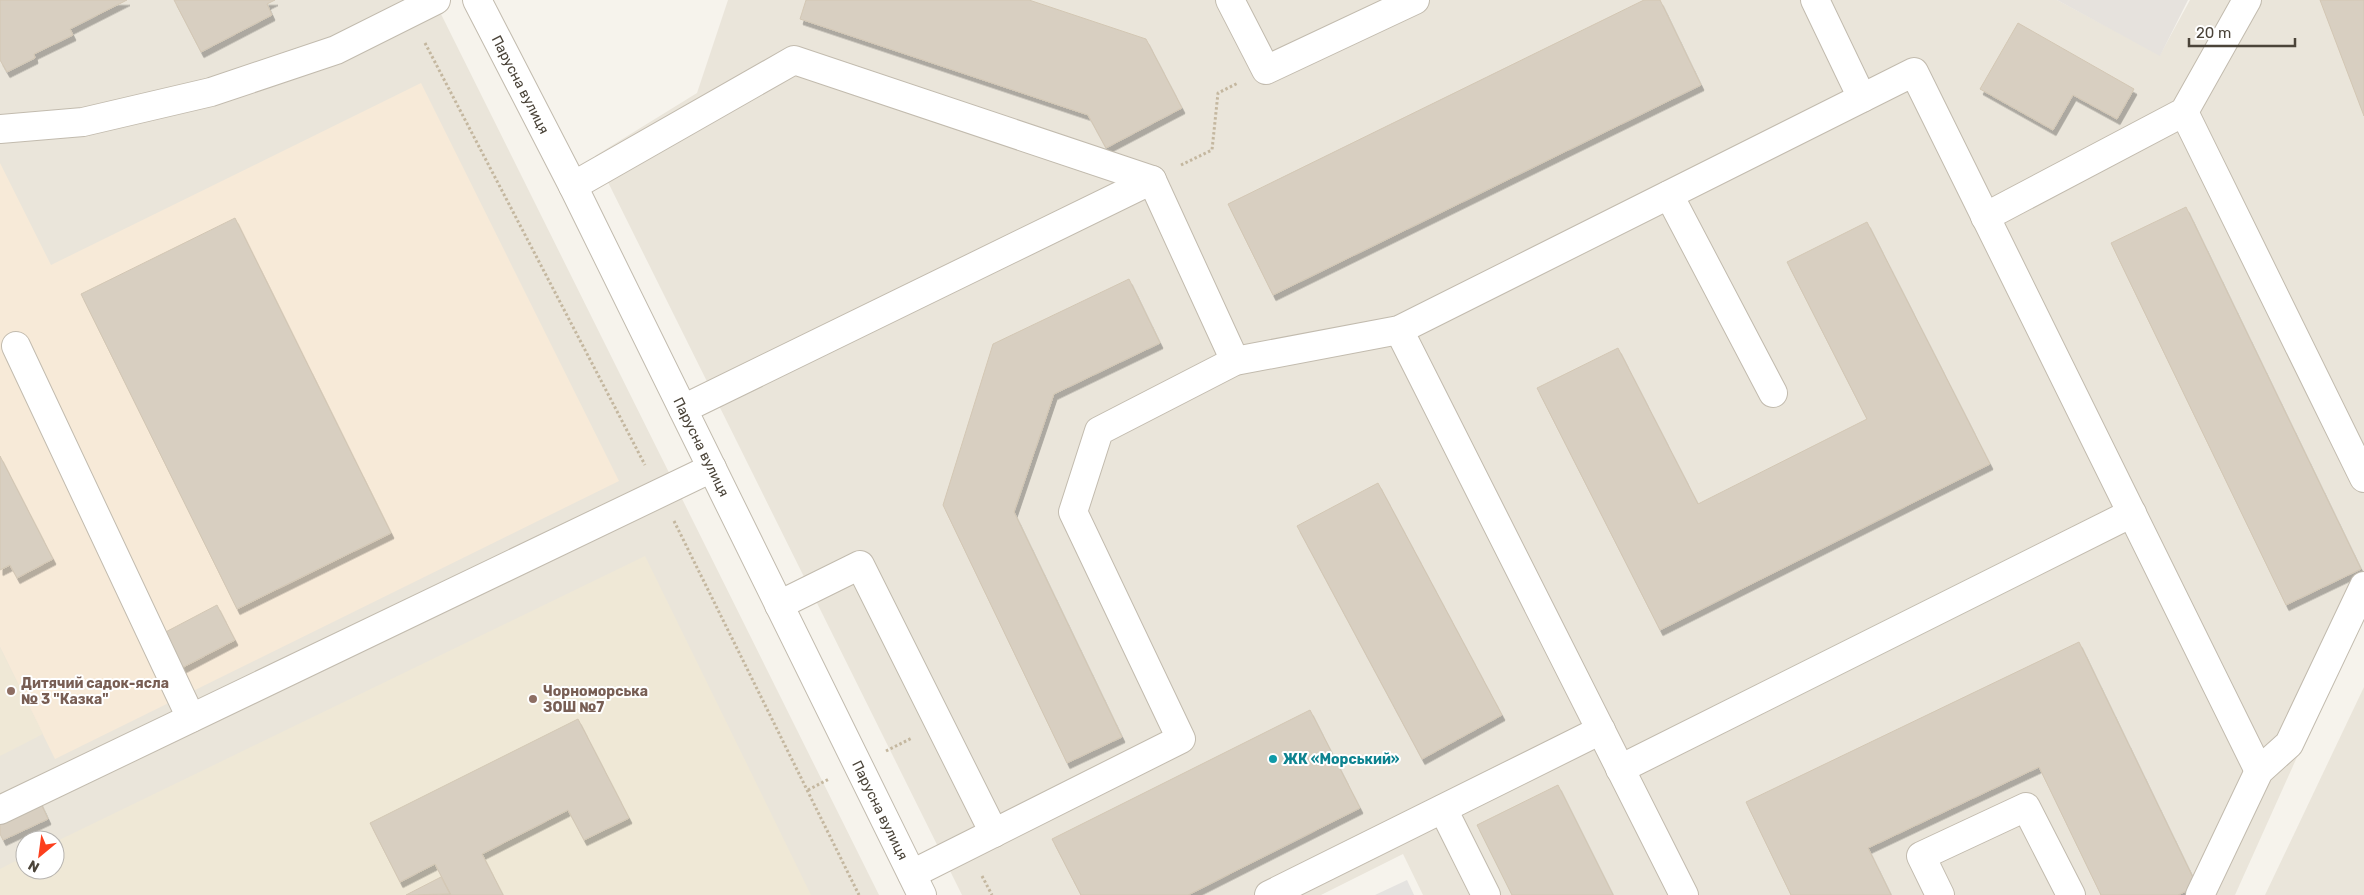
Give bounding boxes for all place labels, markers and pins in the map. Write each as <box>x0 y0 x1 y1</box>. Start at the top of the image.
place label: Дитячий садок-ясла № 3 "Казка" <box>21 675 169 708</box>
place label: Чорноморська ЗОШ №7 <box>543 683 648 716</box>
marker: Дитячий садок-ясла № 3 "Казка" <box>5 685 17 697</box>
marker: Чорноморська ЗОШ №7 <box>527 693 539 705</box>
place label: ЖК «Морський» <box>1283 751 1400 768</box>
marker: ЖК «Морський» <box>1267 753 1279 765</box>

